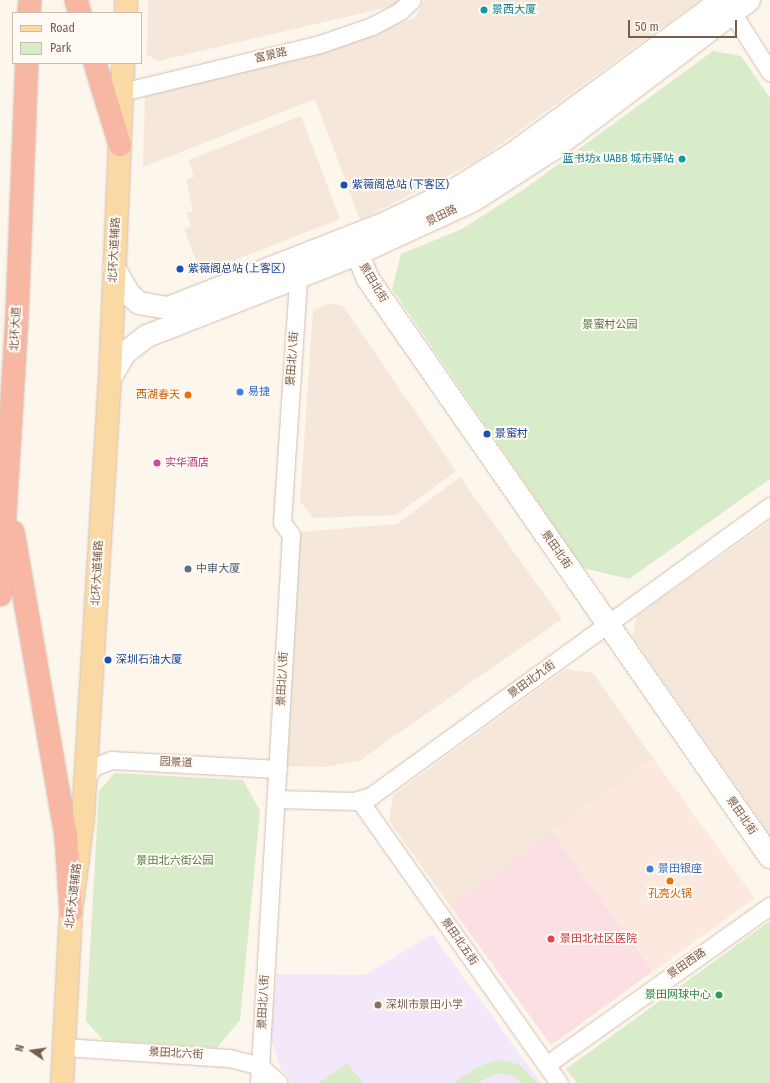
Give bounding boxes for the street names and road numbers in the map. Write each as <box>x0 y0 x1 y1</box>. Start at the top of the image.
street label: 富景路 <box>253 46 289 66</box>
street label: 景田路 <box>424 203 460 229</box>
street label: 北环大道辅路 <box>107 217 123 283</box>
street label: 景田北街 <box>356 261 390 305</box>
street label: 北环大道 <box>8 307 24 351</box>
street label: 景田北八街 <box>284 331 302 387</box>
street label: 景田北街 <box>538 528 574 572</box>
street label: 北环大道辅路 <box>90 540 106 606</box>
street label: 景田北八街 <box>275 651 291 707</box>
street label: 景田北九街 <box>506 658 558 702</box>
street label: 园景道 <box>159 756 193 770</box>
street label: 景田北街 <box>723 794 759 838</box>
street label: 北环大道辅路 <box>63 862 85 930</box>
street label: 景田北五街 <box>438 916 480 968</box>
street label: 景田西路 <box>665 946 709 982</box>
street label: 景田北八街 <box>256 974 272 1030</box>
street label: 景田北六街 <box>148 1046 204 1062</box>

